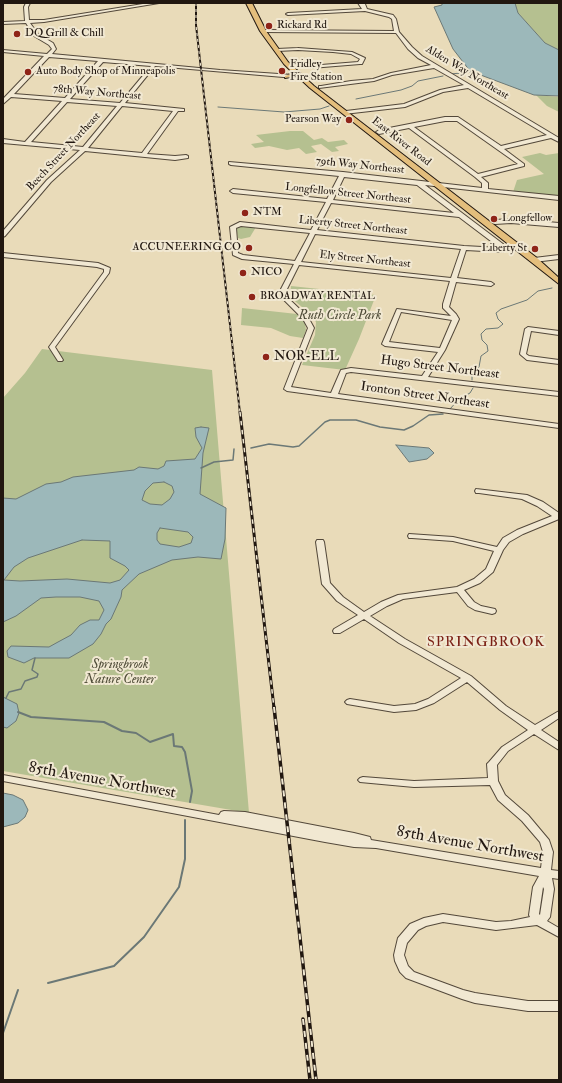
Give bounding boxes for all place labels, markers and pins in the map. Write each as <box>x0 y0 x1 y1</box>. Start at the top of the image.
place label: Rickard Rd <box>277 19 327 33</box>
marker: Rickard Rd <box>264 21 274 31</box>
place label: DQ Grill & Chill <box>25 27 104 41</box>
marker: DQ Grill & Chill <box>12 29 22 39</box>
place label: Fridley Fire Station <box>290 58 342 84</box>
place label: Auto Body Shop of Minneapolis <box>36 65 175 79</box>
marker: Fridley Fire Station <box>277 66 287 76</box>
marker: Auto Body Shop of Minneapolis <box>23 67 33 77</box>
place label: Pearson Way <box>285 113 341 127</box>
marker: Pearson Way <box>344 115 354 125</box>
place label: NTM <box>253 206 282 220</box>
marker: NTM <box>240 208 250 218</box>
place label: Longfellow <box>502 212 552 226</box>
marker: Longfellow <box>489 214 499 224</box>
place label: ACCUNEERING CO <box>133 241 241 255</box>
place label: Liberty St <box>482 242 527 256</box>
marker: ACCUNEERING CO <box>244 243 254 253</box>
marker: Liberty St <box>530 244 540 254</box>
place label: NICO <box>251 266 282 280</box>
marker: NICO <box>238 268 248 278</box>
place label: BROADWAY RENTAL <box>260 290 375 304</box>
marker: BROADWAY RENTAL <box>247 292 257 302</box>
place label: NOR-ELL <box>274 349 339 365</box>
marker: NOR-ELL <box>261 352 271 362</box>

